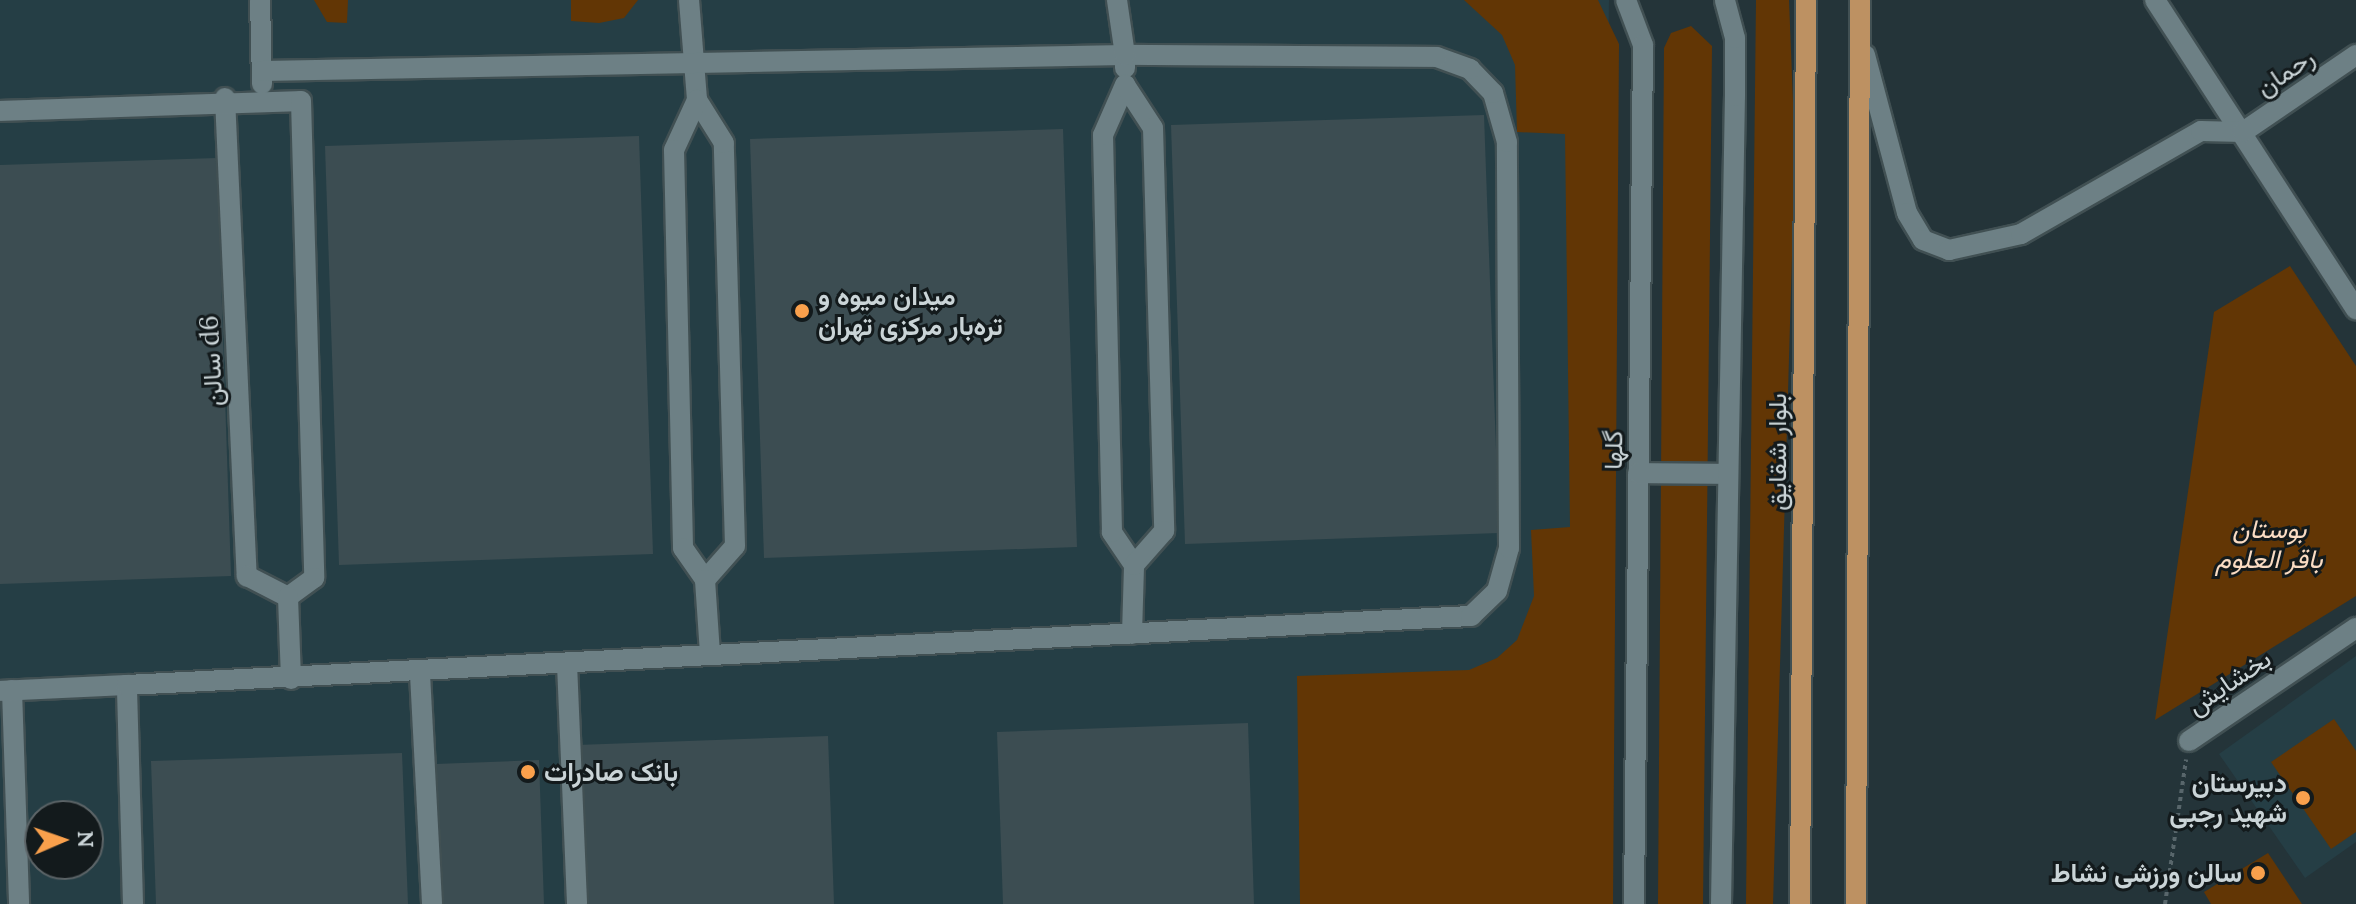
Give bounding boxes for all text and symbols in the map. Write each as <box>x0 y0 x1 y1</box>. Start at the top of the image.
street label: رحمان <box>2250 41 2320 103</box>
place label: میدان میوه و تره‌بار مرکزی تهران <box>818 280 1003 342</box>
marker: میدان میوه و تره‌بار مرکزی تهران <box>793 302 811 320</box>
street label: سالن d6 <box>193 315 229 407</box>
street label: بلوار شقایق <box>1761 393 1793 511</box>
street label: گلها <box>1597 430 1629 470</box>
park label: بوستان باقر العلوم <box>2216 513 2322 574</box>
street label: بخشایش <box>2181 643 2277 721</box>
place label: بانک صادرات <box>544 756 678 788</box>
marker: بانک صادرات <box>519 763 537 781</box>
place label: دبیرستان شهید رجبی <box>2169 767 2287 828</box>
marker: دبیرستان شهید رجبی <box>2294 789 2312 807</box>
north arrow <box>24 800 104 880</box>
text: N <box>72 830 100 848</box>
place label: سالن ورزشی نشاط <box>2051 857 2242 889</box>
marker: سالن ورزشی نشاط <box>2249 864 2267 882</box>

